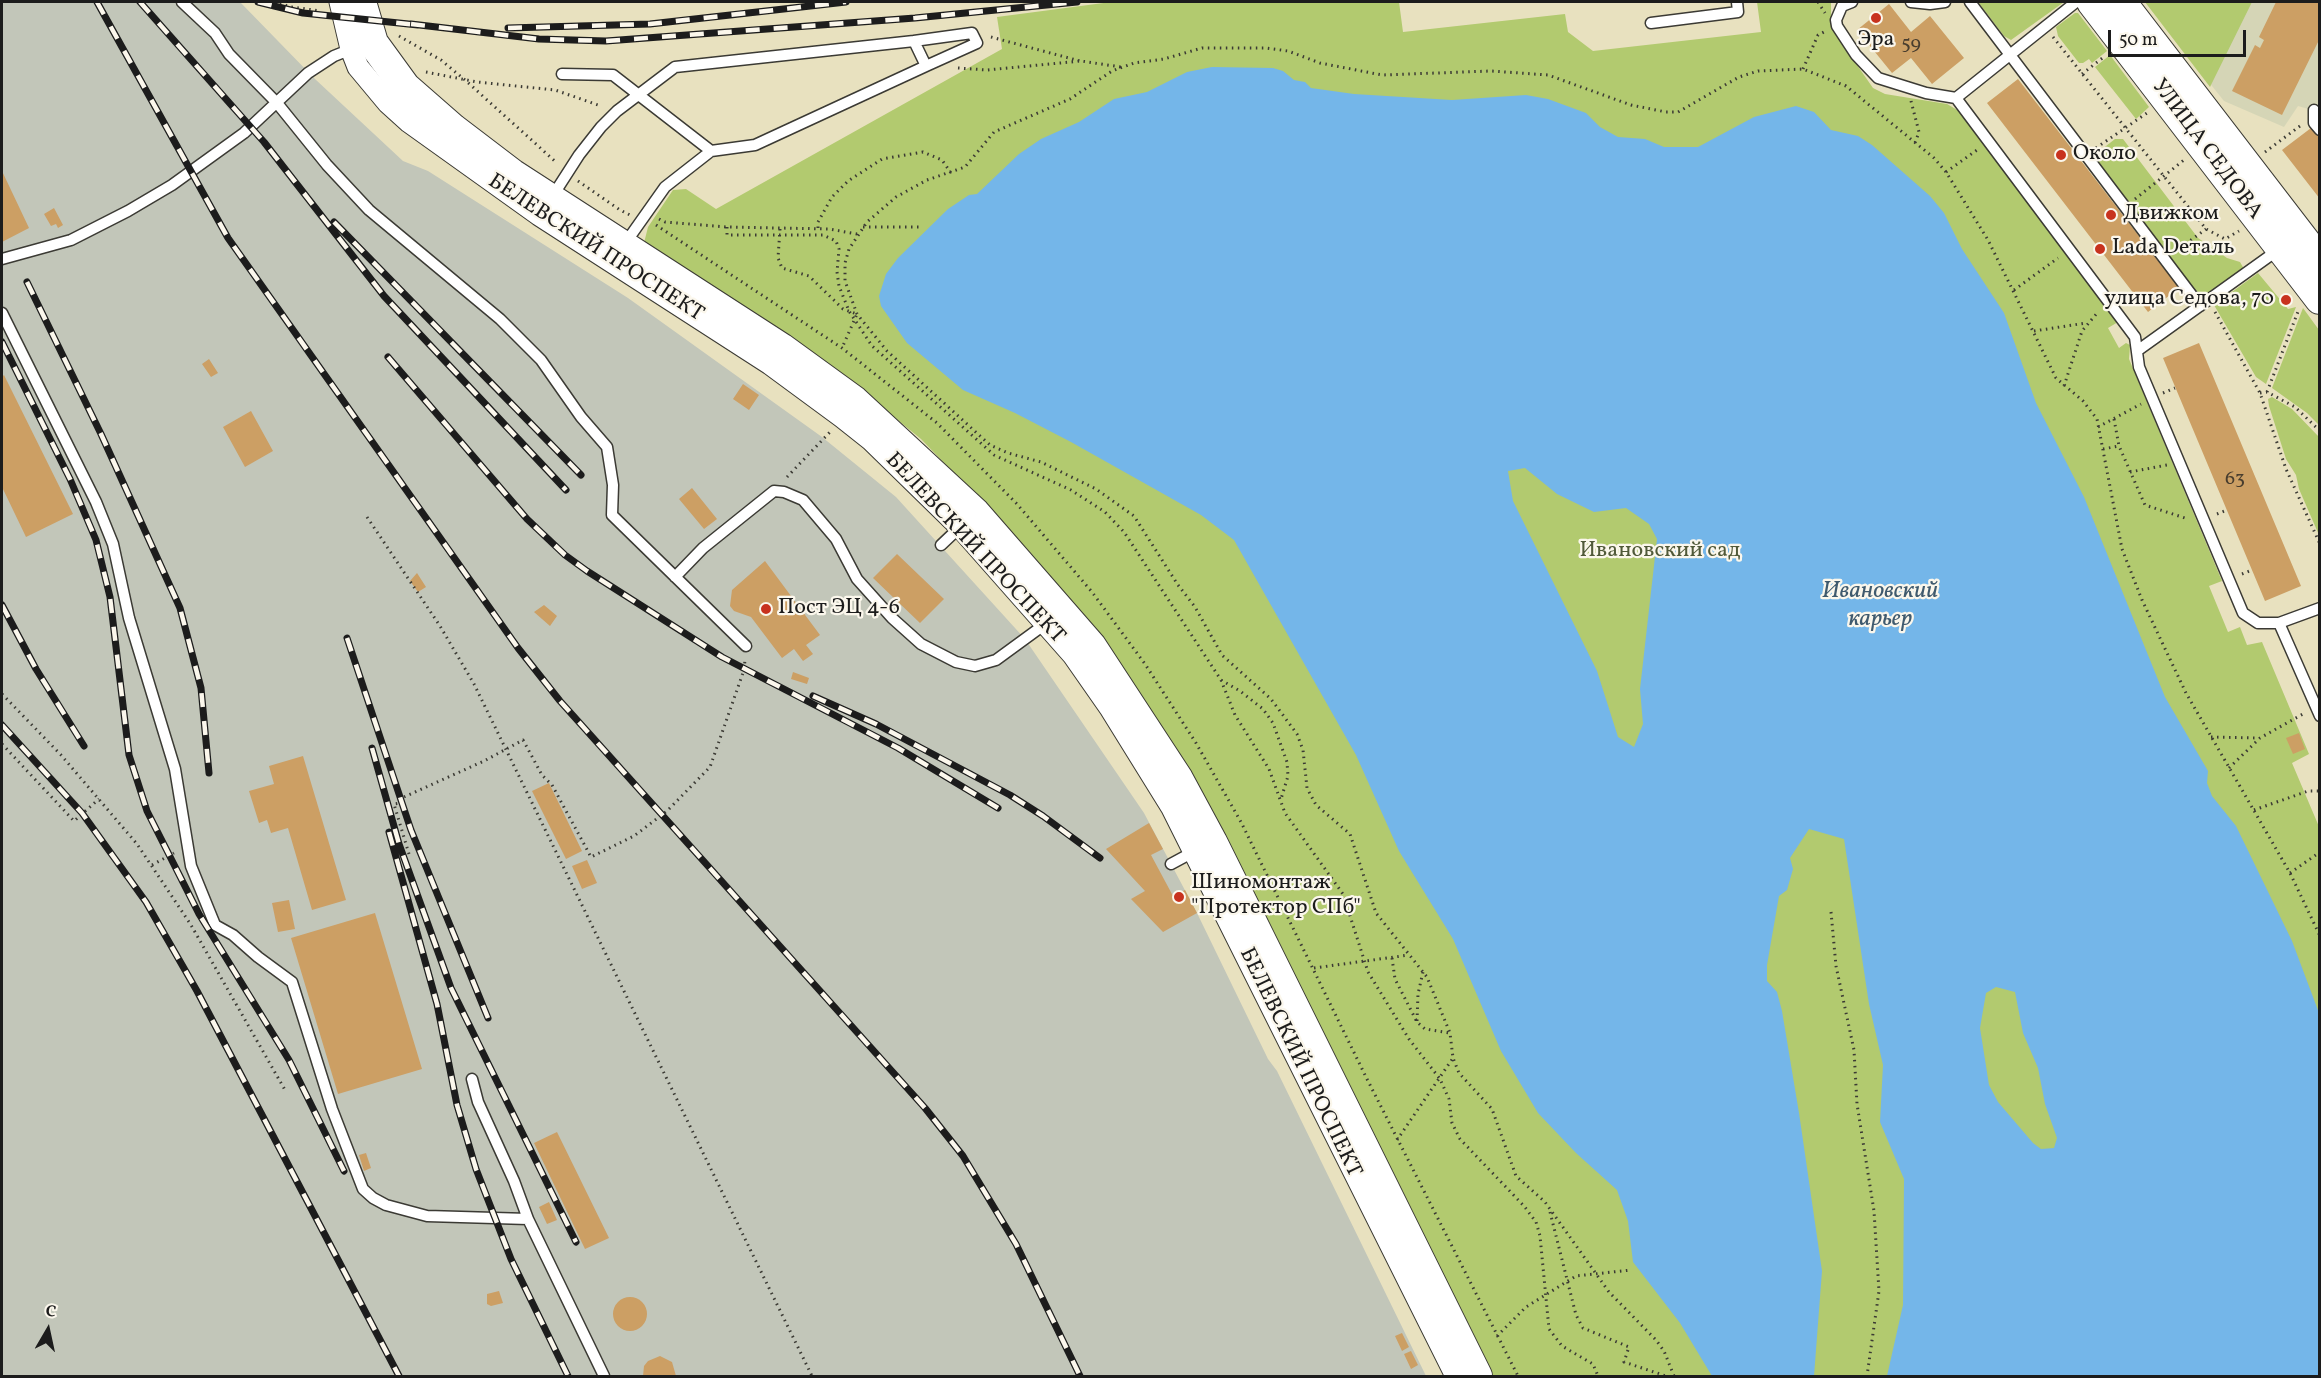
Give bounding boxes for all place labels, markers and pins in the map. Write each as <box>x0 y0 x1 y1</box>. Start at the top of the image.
marker: Эра <box>1869 11 1883 25</box>
place label: Эра <box>1857 28 1895 54</box>
place label: Около <box>2073 142 2136 168</box>
marker: Около <box>2054 148 2068 162</box>
place label: Движком <box>2123 202 2219 228</box>
marker: Движком <box>2104 208 2118 222</box>
place label: Lada Dеталь <box>2112 236 2235 262</box>
marker: Lada Dеталь <box>2093 242 2107 256</box>
place label: улица Седова, 70 <box>2104 287 2274 313</box>
marker: улица Седова, 70 <box>2279 293 2293 307</box>
place label: Пост ЭЦ 4-6 <box>778 596 900 622</box>
marker: Пост ЭЦ 4-6 <box>759 602 773 616</box>
place label: Шиномонтаж "Протектор СПб" <box>1191 871 1361 922</box>
marker: Шиномонтаж "Протектор СПб" <box>1172 890 1186 904</box>

